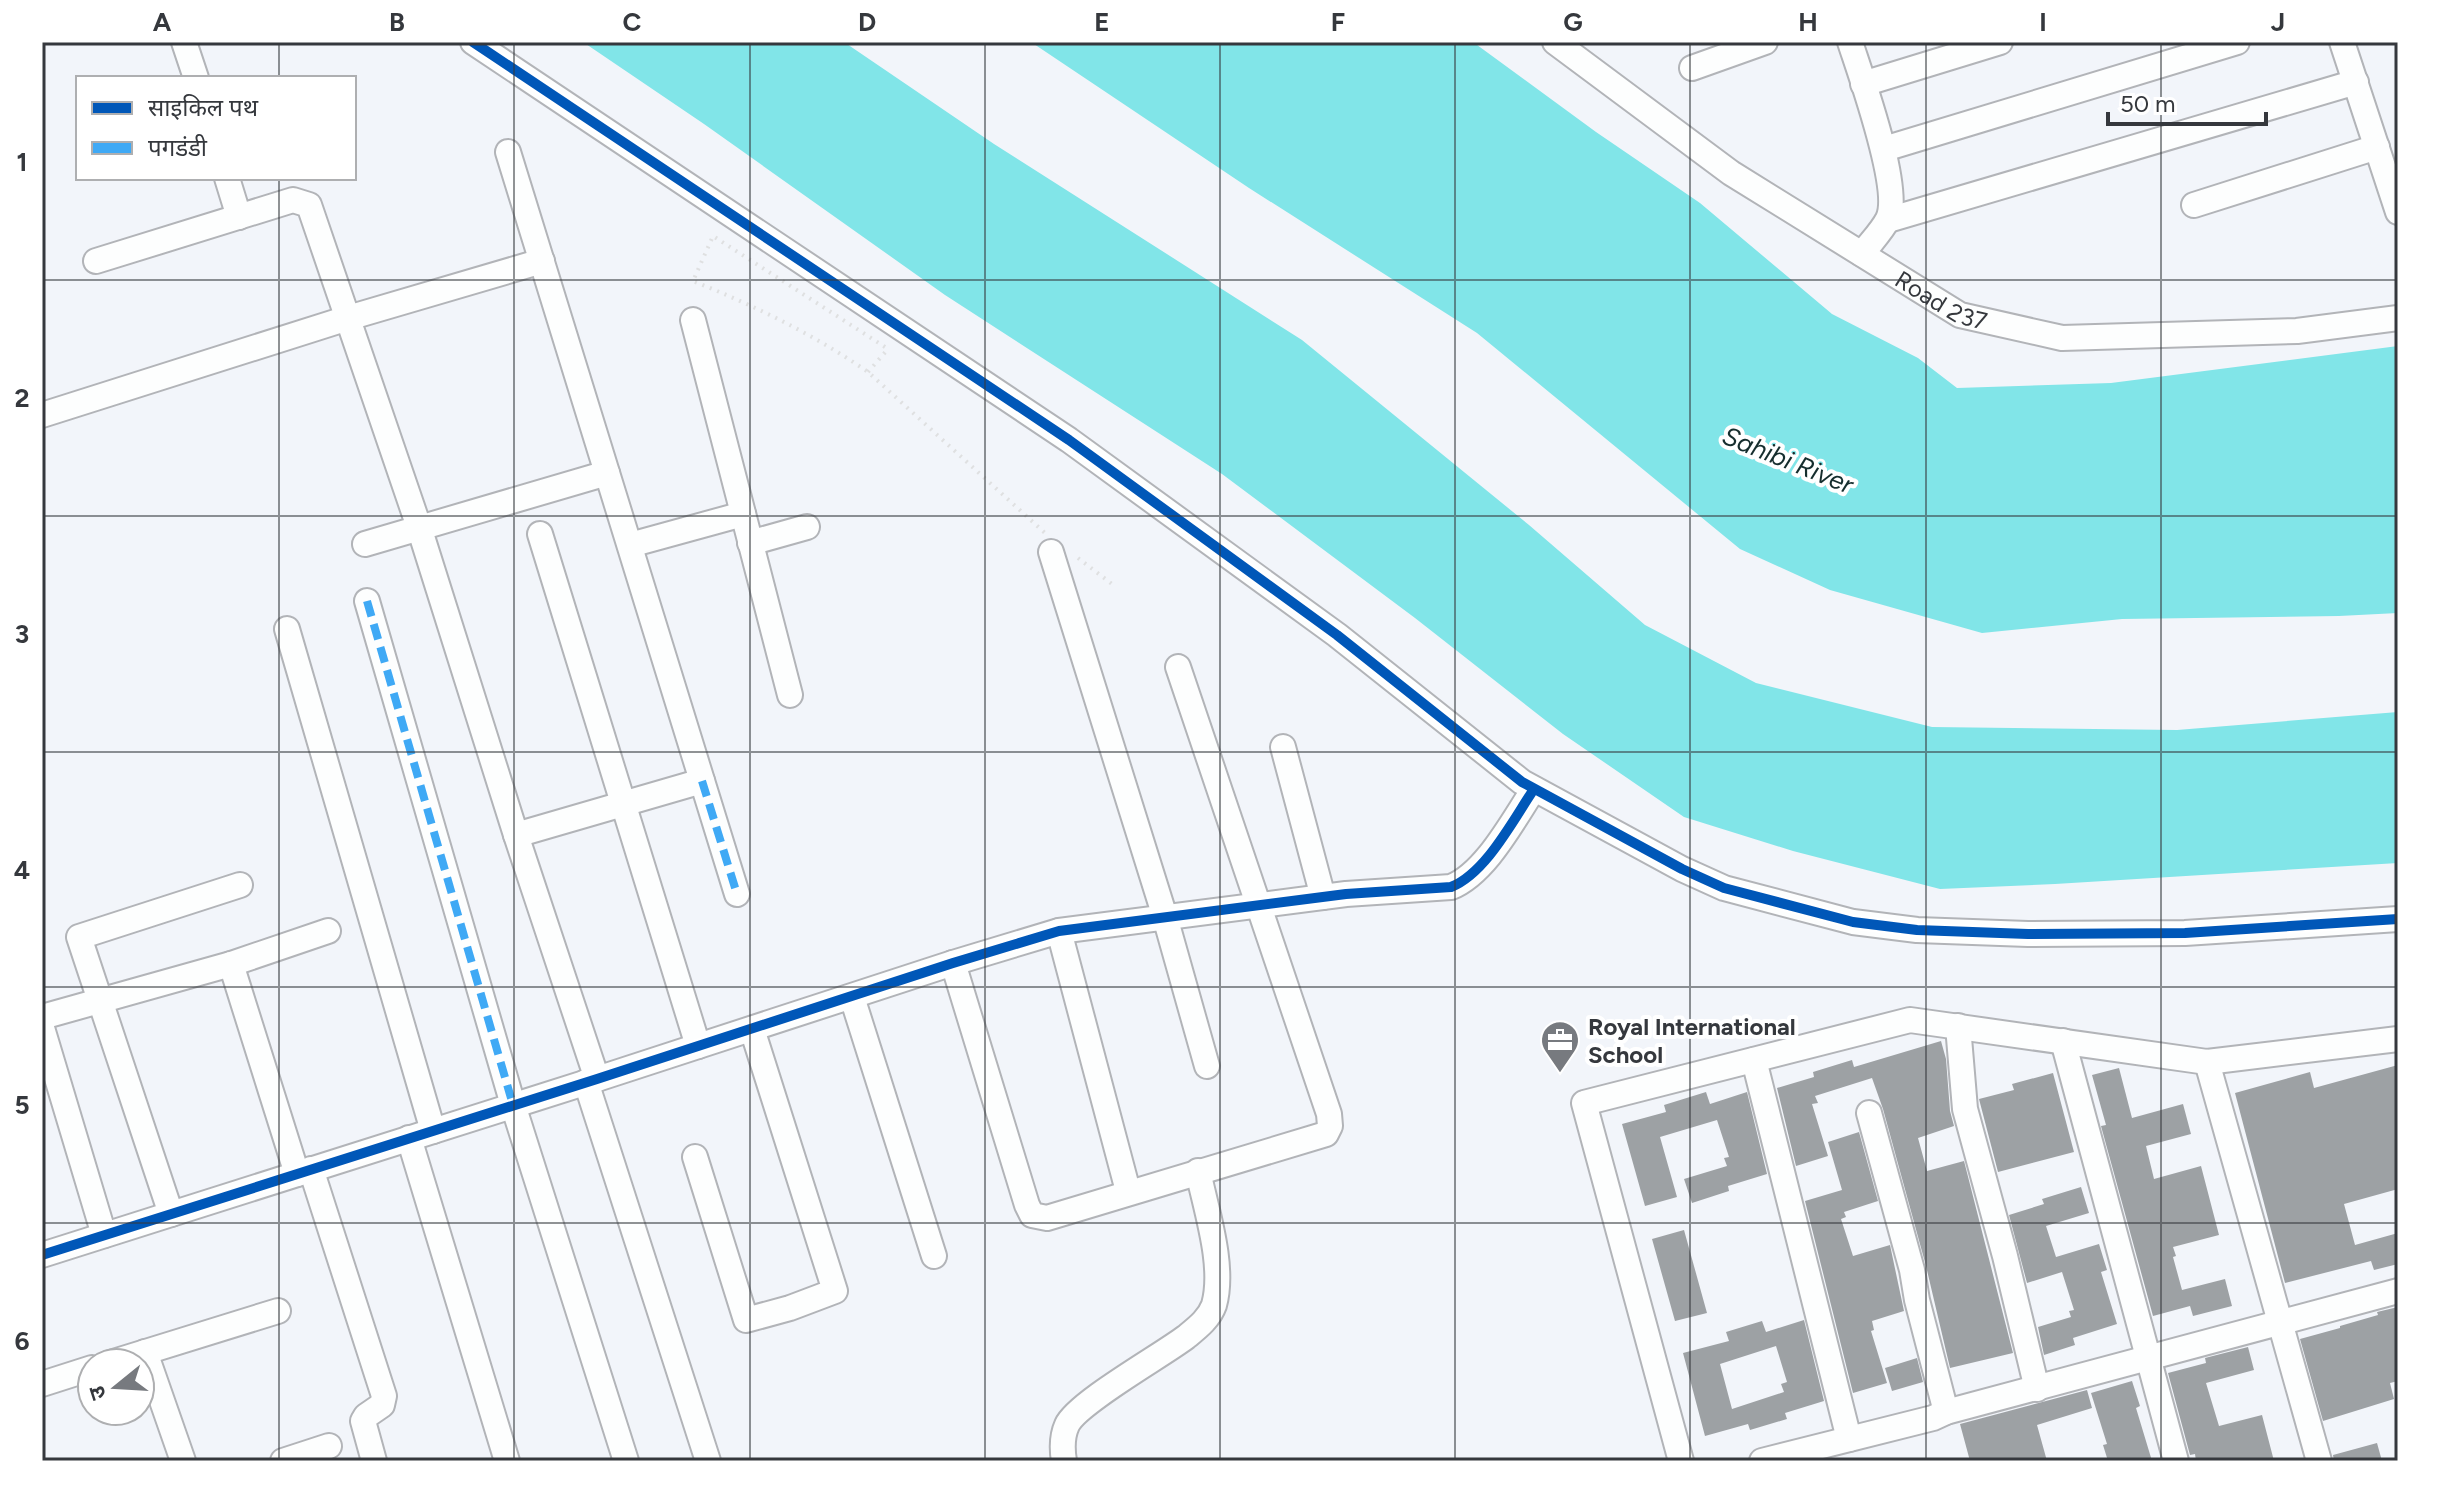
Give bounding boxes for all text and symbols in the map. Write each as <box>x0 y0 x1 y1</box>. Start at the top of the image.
text: A <box>153 6 172 38</box>
text: B <box>389 6 405 38</box>
text: C <box>623 6 642 38</box>
text: D <box>858 6 876 38</box>
text: E <box>1094 6 1110 38</box>
text: F <box>1331 6 1345 38</box>
text: G <box>1563 6 1583 38</box>
text: H <box>1798 6 1818 38</box>
text: I <box>2039 6 2047 38</box>
text: J <box>2271 6 2285 38</box>
legend <box>76 76 356 180</box>
scale bar <box>2108 76 2266 126</box>
text: 50 m <box>2120 89 2176 118</box>
text: साइकिल पथ <box>148 93 259 122</box>
text: पगडंडी <box>148 133 208 162</box>
text: 1 <box>17 146 27 178</box>
street label: Road 237 <box>1890 264 1990 335</box>
text: 2 <box>14 382 30 414</box>
water label: Sahibi River <box>1718 419 1859 501</box>
text: 3 <box>15 618 29 650</box>
text: 4 <box>14 854 30 886</box>
place label: Royal International School <box>1588 1012 1796 1069</box>
office icon: Royal International School <box>1539 1019 1581 1074</box>
text: 5 <box>14 1089 30 1121</box>
text: 6 <box>14 1325 30 1357</box>
north arrow <box>76 1347 156 1427</box>
text: उ <box>82 1382 112 1403</box>

